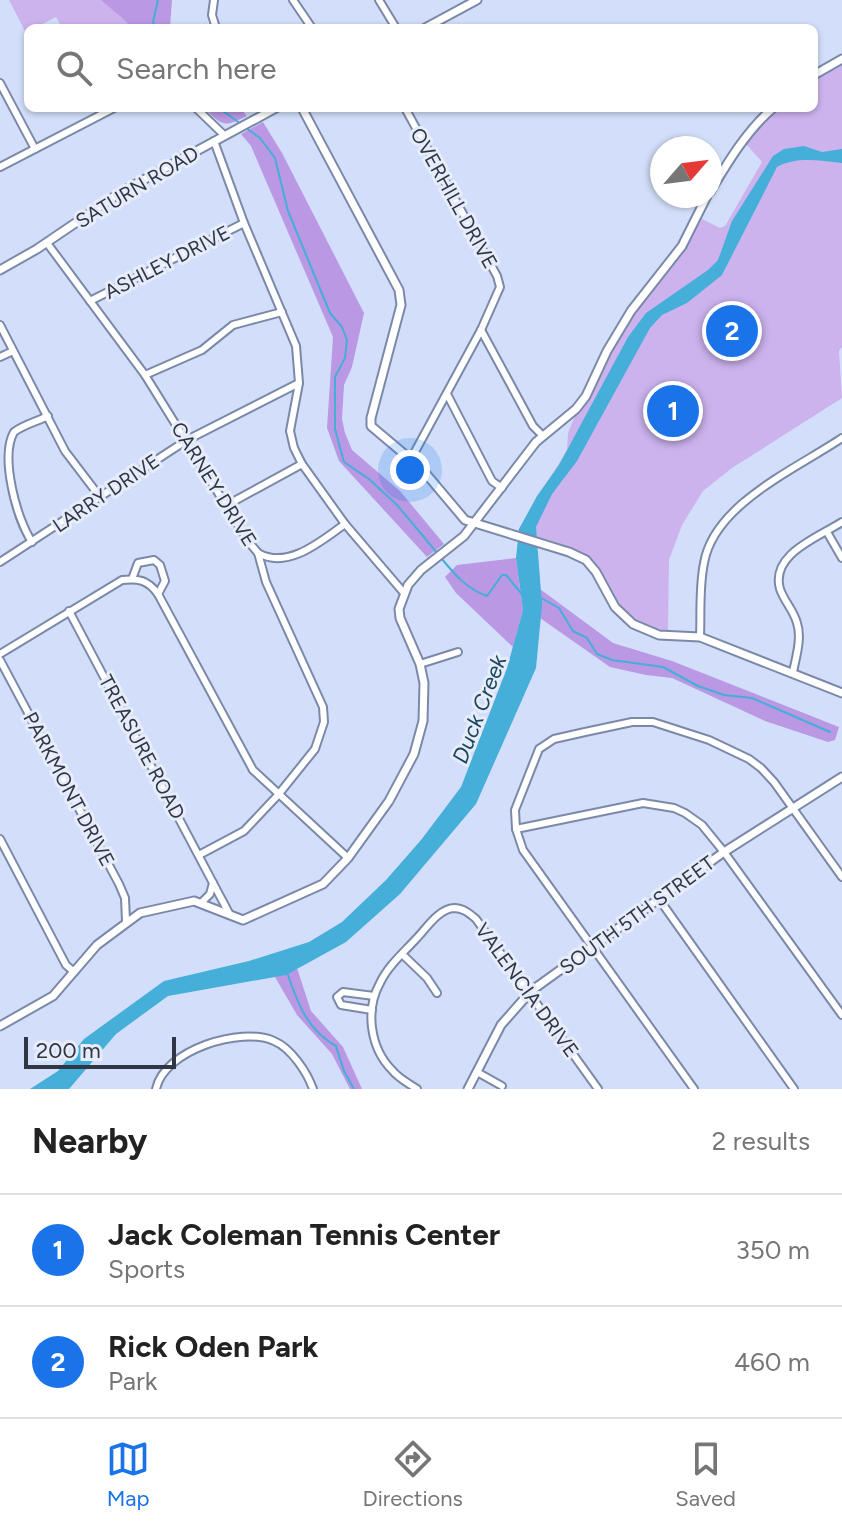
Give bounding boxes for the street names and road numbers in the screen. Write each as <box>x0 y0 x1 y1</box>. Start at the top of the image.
street label: OVERHILL DRIVE <box>405 123 503 273</box>
street label: SATURN ROAD <box>71 141 203 233</box>
street label: ASHLEY DRIVE <box>100 220 234 304</box>
street label: CARNEY DRIVE <box>166 417 262 551</box>
street label: LARRY DRIVE <box>48 449 164 537</box>
street label: TREASURE ROAD <box>94 671 190 823</box>
street label: PARKMONT DRIVE <box>18 708 120 870</box>
street label: SOUTH 5TH STREET <box>555 851 719 979</box>
street label: VALENCIA DRIVE <box>470 918 584 1062</box>

